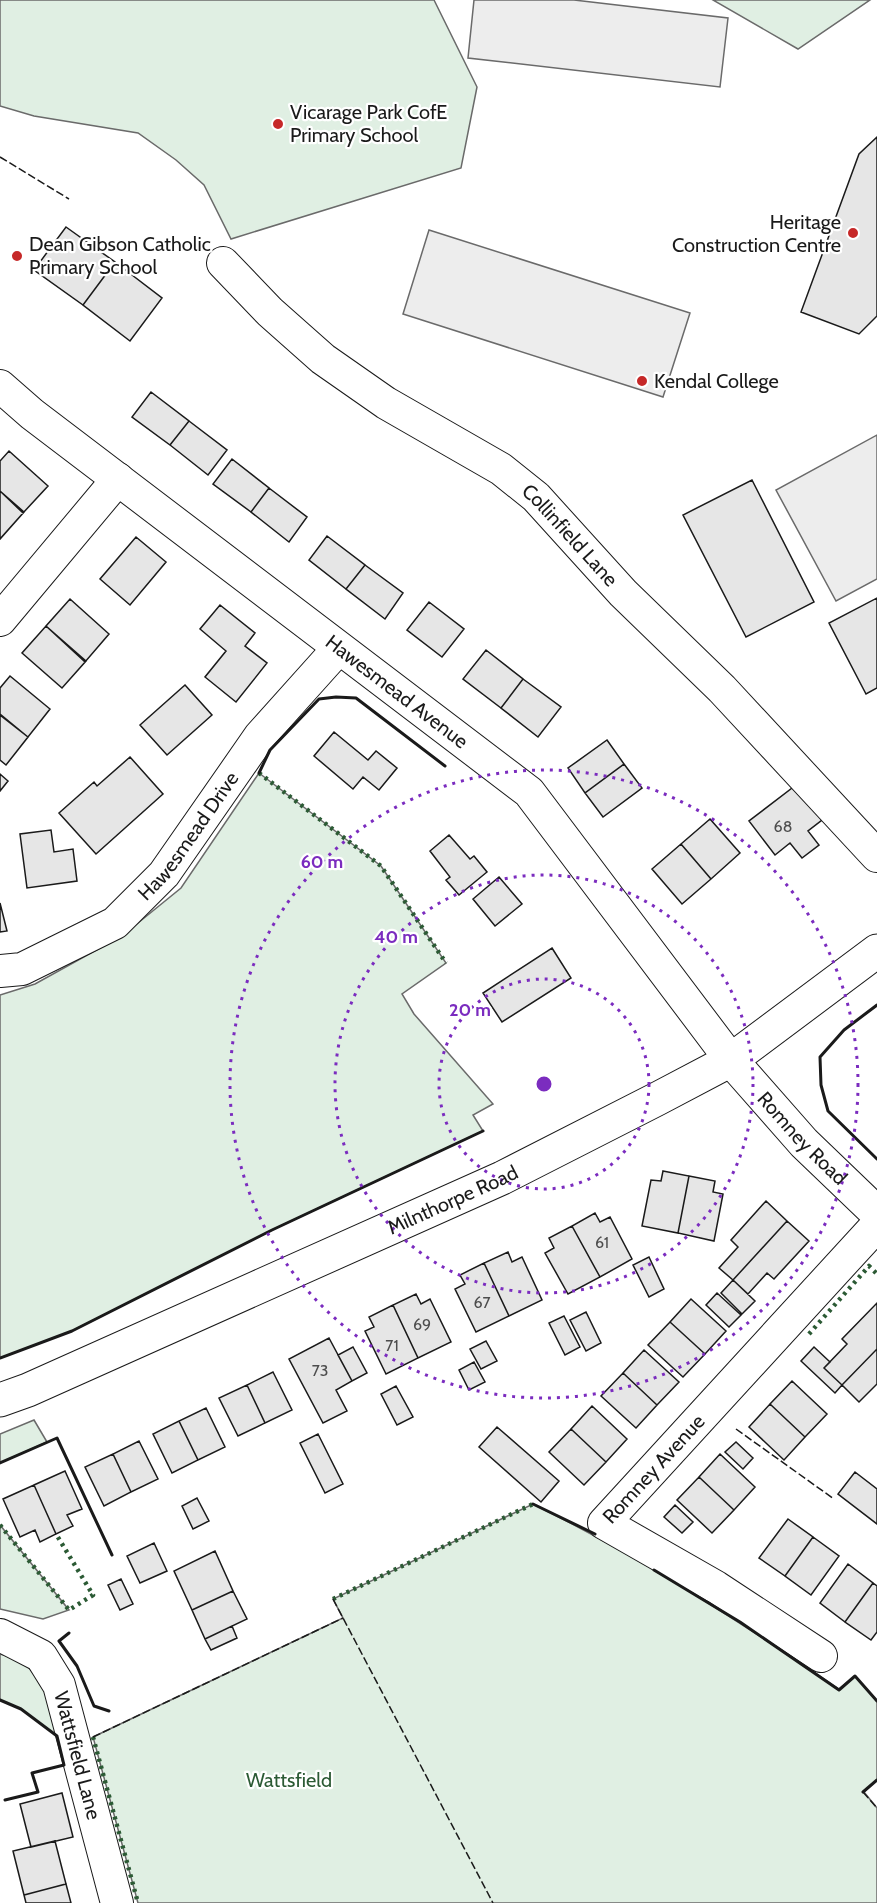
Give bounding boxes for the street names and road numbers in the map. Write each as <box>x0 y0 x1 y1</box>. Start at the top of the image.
street label: Collinfield Lane <box>517 479 623 591</box>
street label: Hawesmead Avenue <box>321 630 473 753</box>
street label: Hawesmead Drive <box>133 767 243 905</box>
street label: Romney Road <box>753 1087 852 1190</box>
street label: Milnthorpe Road <box>384 1160 522 1240</box>
street label: Romney Avenue <box>598 1409 710 1528</box>
street label: Wattsfield Lane <box>49 1689 106 1822</box>

